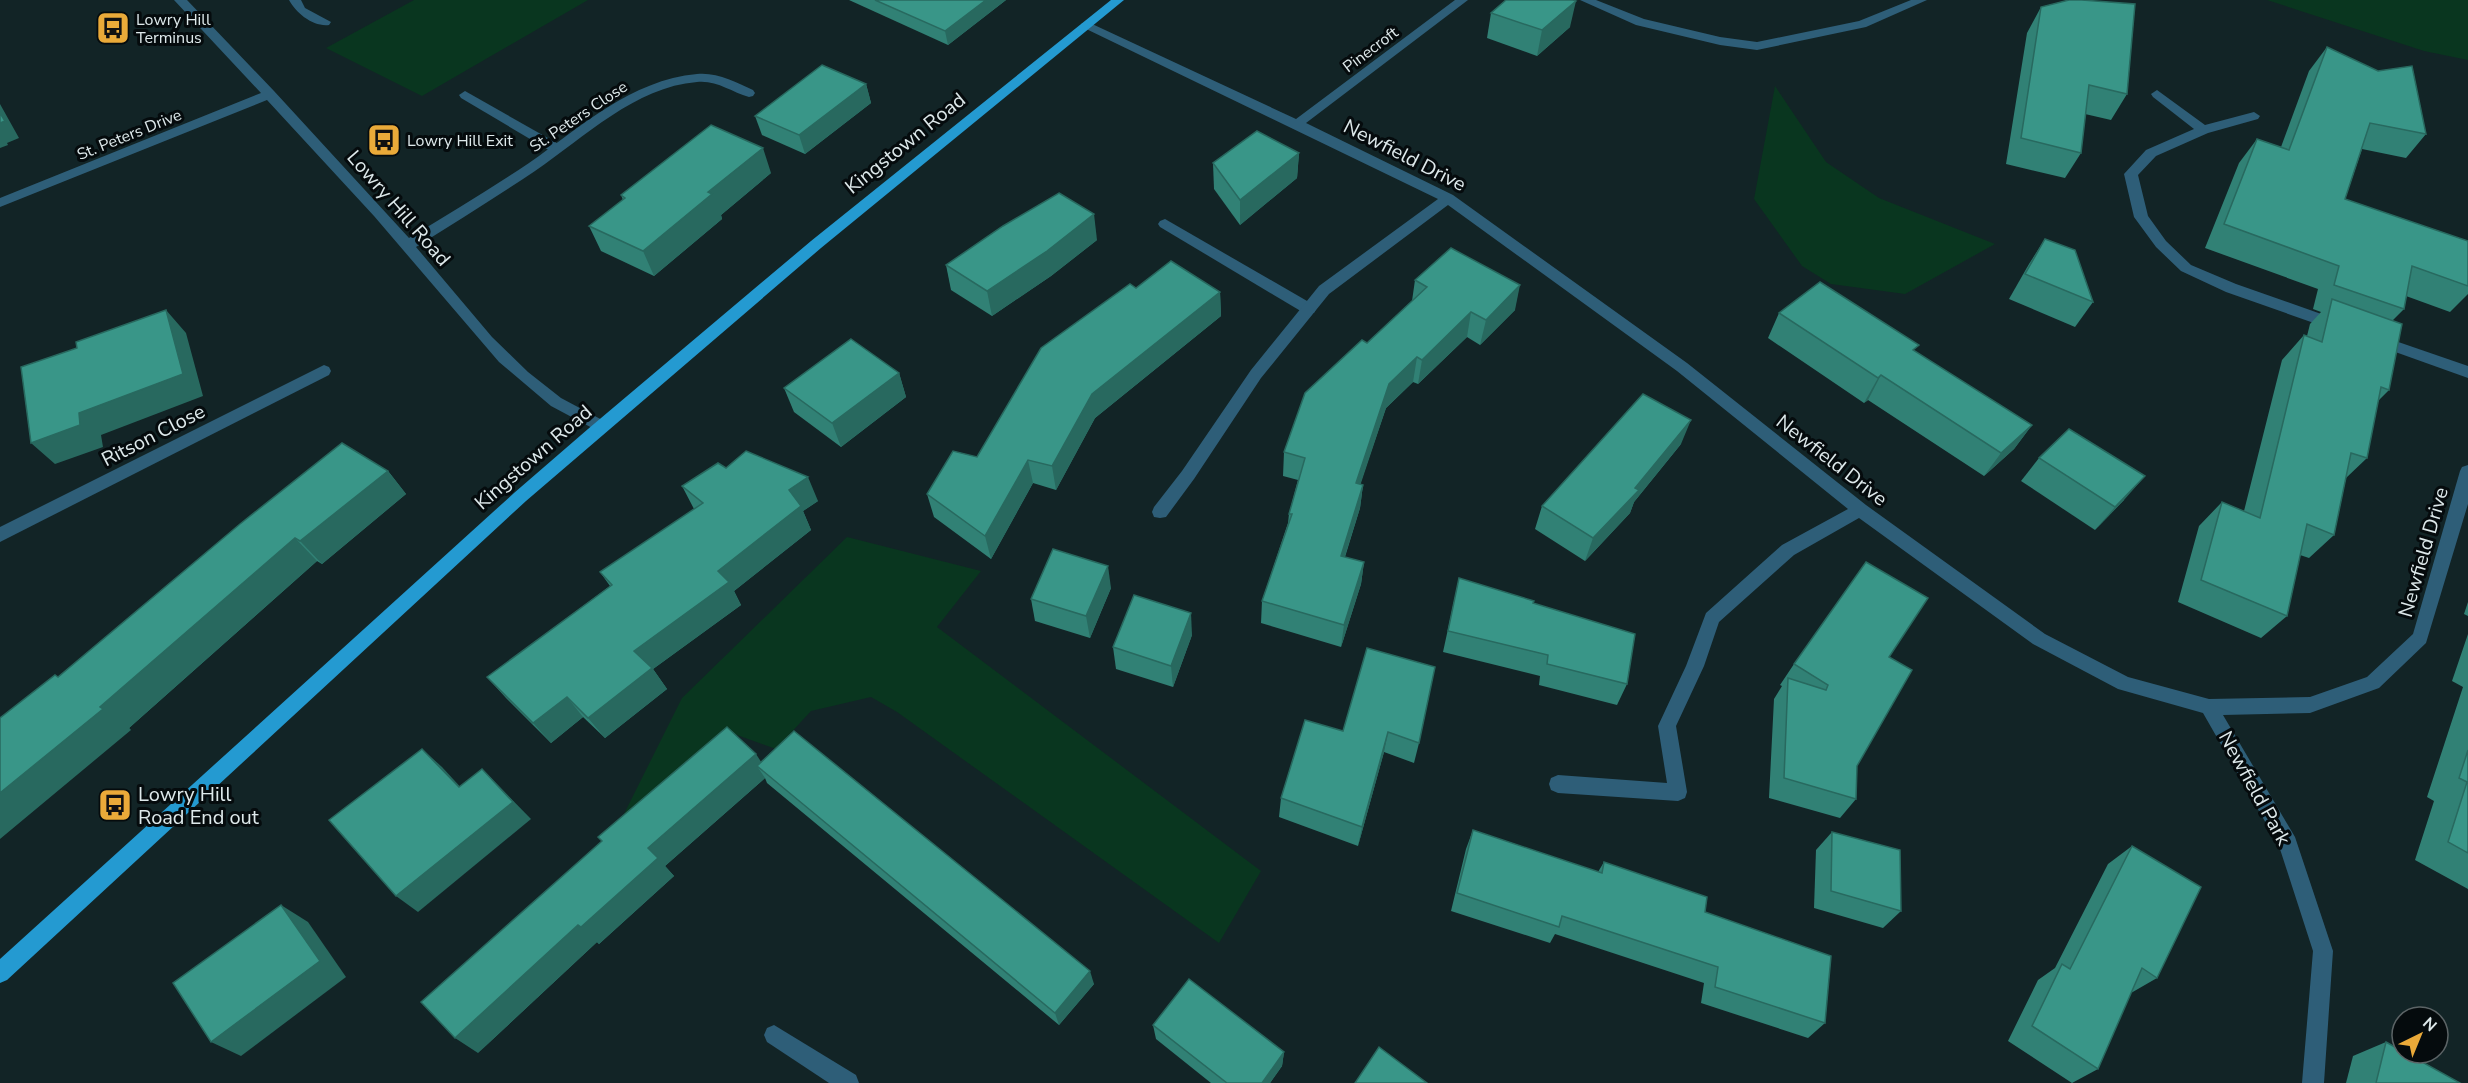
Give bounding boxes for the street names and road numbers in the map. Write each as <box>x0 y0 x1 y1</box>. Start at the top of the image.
street label: Pinecroft <box>1338 22 1403 78</box>
street label: St. Peters Close <box>525 76 632 158</box>
street label: Kingstown Road <box>840 86 971 200</box>
street label: St. Peters Drive <box>74 104 185 166</box>
street label: Newfield Drive <box>1339 113 1471 198</box>
street label: Lowry Hill Road <box>341 145 456 272</box>
street label: Ritson Close <box>97 398 210 473</box>
street label: Kingstown Road <box>469 399 598 516</box>
street label: Newfield Drive <box>1771 408 1893 512</box>
street label: Newfield Drive <box>2392 484 2455 620</box>
street label: Newfield Park <box>2212 726 2298 851</box>

